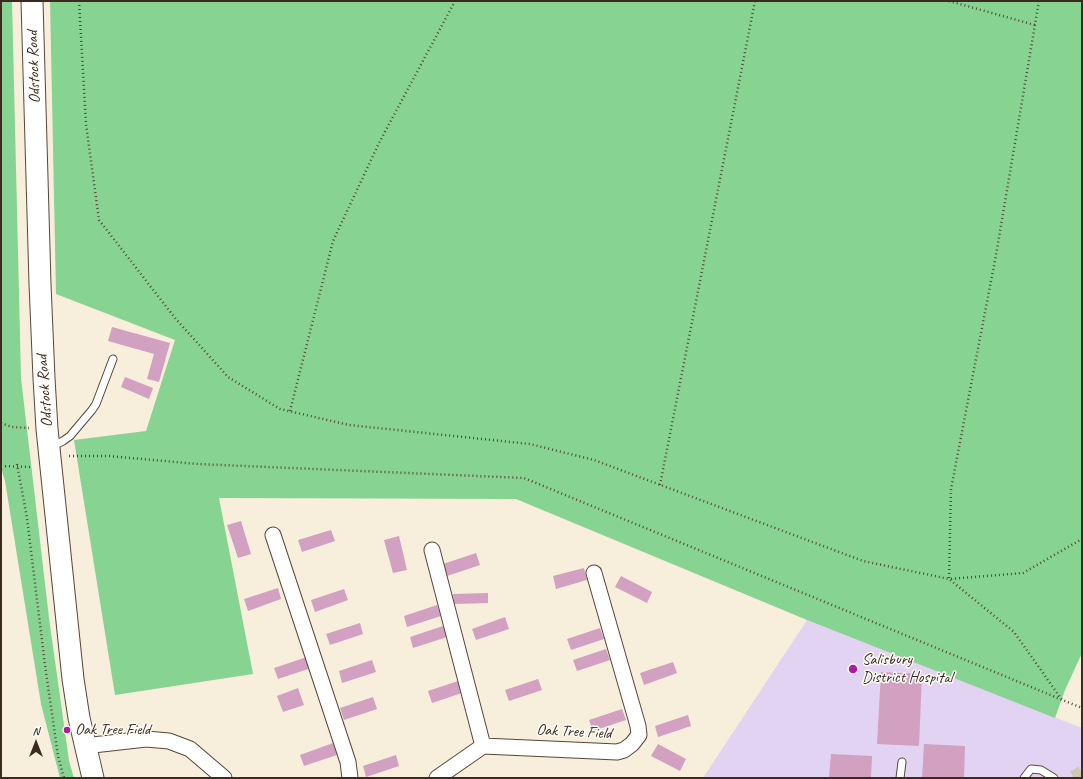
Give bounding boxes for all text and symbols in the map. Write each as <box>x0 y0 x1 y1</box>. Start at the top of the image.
street label: Odstock Road <box>23 30 45 104</box>
street label: Odstock Road <box>33 354 57 428</box>
place label: Salisbury District Hospital <box>862 650 953 688</box>
marker: Salisbury District Hospital <box>847 663 859 675</box>
place label: Oak Tree Field <box>75 720 150 740</box>
street label: Oak Tree Field <box>536 720 612 744</box>
north arrow <box>16 723 56 763</box>
text: N <box>33 724 39 738</box>
marker: Oak Tree Field <box>62 725 72 735</box>

